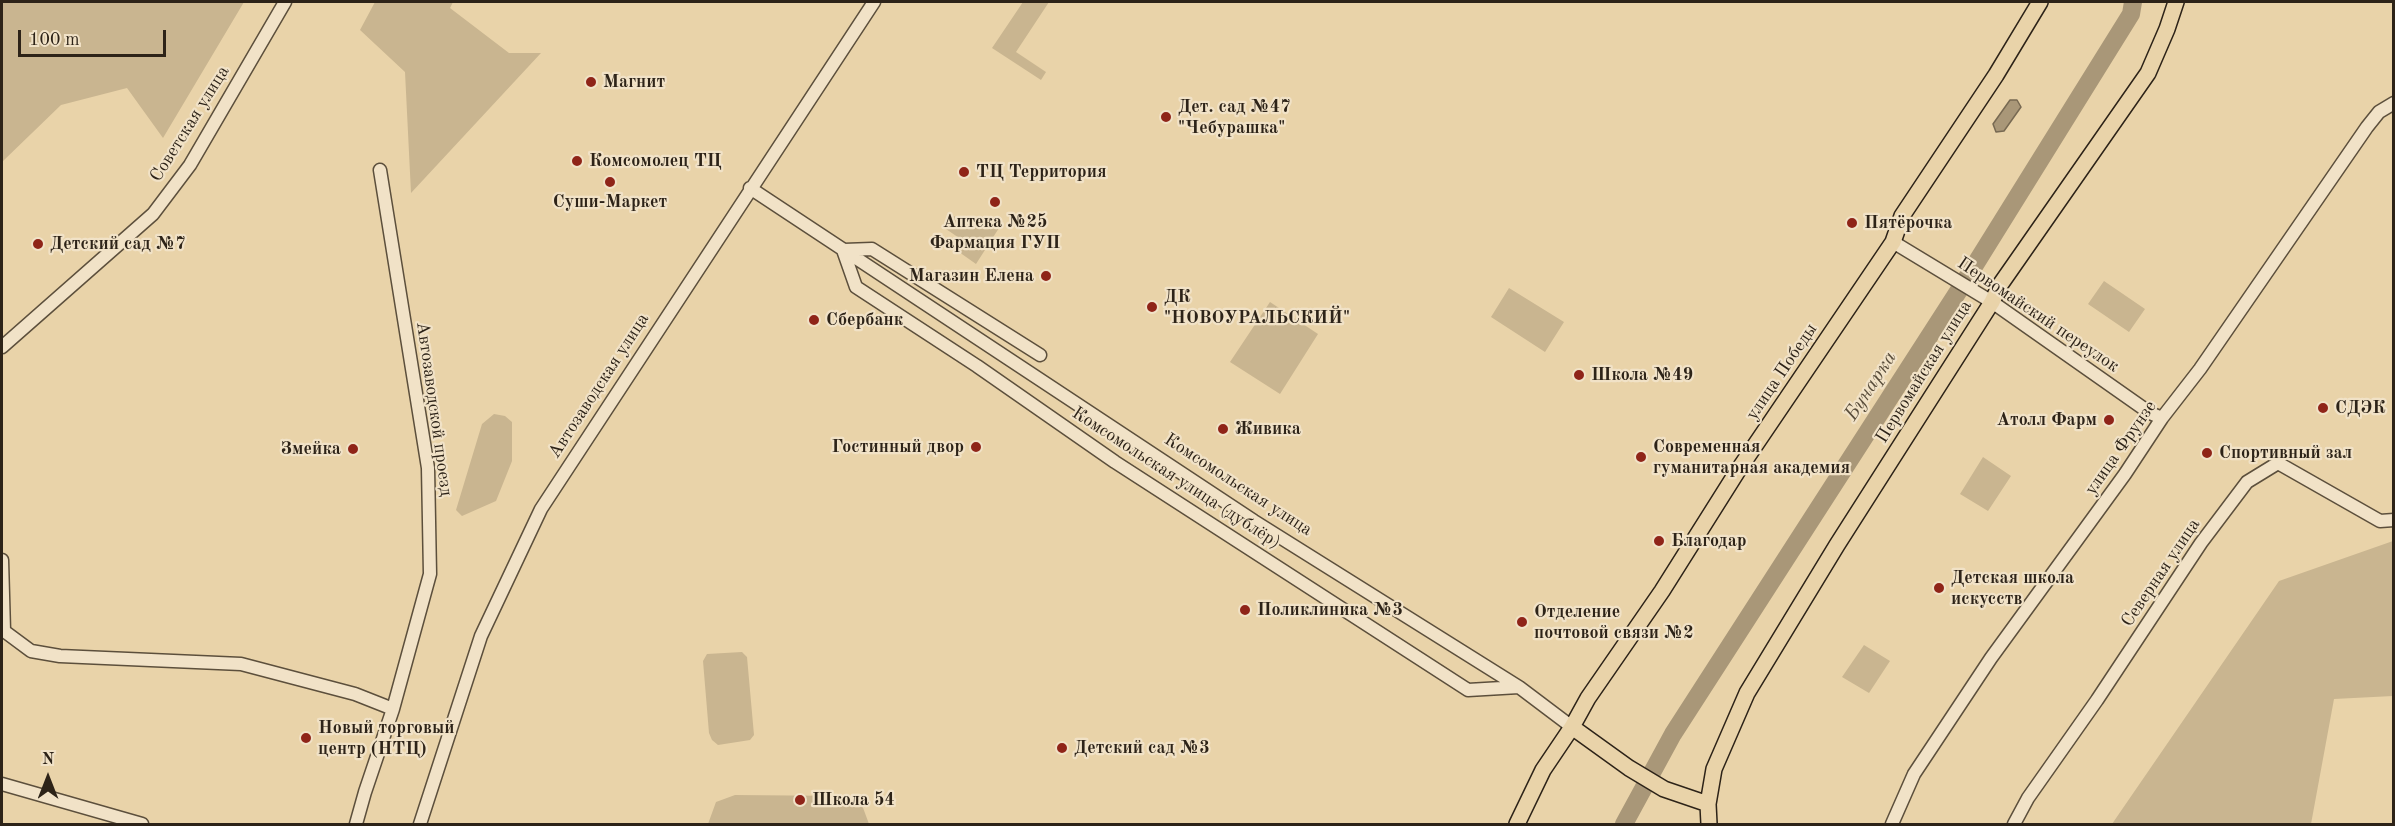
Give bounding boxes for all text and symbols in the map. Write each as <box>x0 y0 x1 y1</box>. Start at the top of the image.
scale bar <box>21 18 170 56</box>
text: 100 m <box>29 31 80 49</box>
street label: Советская улица <box>146 62 234 186</box>
place label: Магнит <box>603 71 665 93</box>
marker: Магнит <box>584 75 598 89</box>
place label: Дет. сад №47 "Чебурашка" <box>1178 96 1291 138</box>
marker: Дет. сад №47 "Чебурашка" <box>1159 110 1173 124</box>
place label: Комсомолец ТЦ <box>589 150 722 172</box>
marker: Комсомолец ТЦ <box>570 154 584 168</box>
place label: ТЦ Территория <box>976 161 1107 183</box>
marker: ТЦ Территория <box>957 165 971 179</box>
marker: Суши-Маркет <box>603 175 617 189</box>
place label: Суши-Маркет <box>553 191 667 213</box>
marker: Аптека №25 Фармация ГУП <box>988 195 1002 209</box>
place label: Аптека №25 Фармация ГУП <box>930 211 1060 254</box>
place label: Пятёрочка <box>1864 212 1952 234</box>
marker: Пятёрочка <box>1845 216 1859 230</box>
place label: Детский сад №7 <box>50 233 186 255</box>
marker: Детский сад №7 <box>31 237 45 251</box>
street label: Первомайский переулок <box>1953 253 2123 377</box>
place label: Магазин Елена <box>909 265 1034 287</box>
marker: Магазин Елена <box>1039 269 1053 283</box>
place label: ДК "НОВОУРАЛЬСКИЙ" <box>1164 286 1350 328</box>
street label: Первомайская улица <box>1871 297 1977 447</box>
marker: ДК "НОВОУРАЛЬСКИЙ" <box>1145 300 1159 314</box>
street label: Автозаводская улица <box>544 309 654 463</box>
place label: Сбербанк <box>826 309 903 331</box>
marker: Сбербанк <box>807 313 821 327</box>
street label: улица Победы <box>1742 319 1822 425</box>
street label: Автозаводской проезд <box>411 320 457 498</box>
water label: Бунарка <box>1840 347 1902 425</box>
place label: Школа №49 <box>1591 364 1693 386</box>
marker: Школа №49 <box>1572 368 1586 382</box>
street label: улица Фрунзе <box>2080 397 2162 499</box>
place label: СДЭК <box>2335 397 2385 419</box>
marker: СДЭК <box>2316 401 2330 415</box>
street label: Комсомольская улица (дублёр) <box>1068 402 1284 554</box>
place label: Атолл Фарм <box>1997 409 2097 431</box>
marker: Атолл Фарм <box>2102 413 2116 427</box>
place label: Живика <box>1235 418 1301 440</box>
marker: Живика <box>1216 422 1230 436</box>
street label: Комсомольская улица <box>1160 429 1316 541</box>
place label: Гостинный двор <box>831 436 964 458</box>
place label: Современная гуманитарная академия <box>1653 436 1850 478</box>
place label: Змейка <box>281 438 341 460</box>
marker: Гостинный двор <box>969 440 983 454</box>
marker: Змейка <box>346 442 360 456</box>
place label: Спортивный зал <box>2219 442 2352 464</box>
marker: Спортивный зал <box>2200 446 2214 460</box>
marker: Современная гуманитарная академия <box>1634 450 1648 464</box>
street label: Северная улица <box>2117 515 2205 631</box>
place label: Благодар <box>1671 530 1747 552</box>
marker: Благодар <box>1652 534 1666 548</box>
place label: Детская школа искусств <box>1951 567 2074 610</box>
marker: Детская школа искусств <box>1932 581 1946 595</box>
place label: Поликлиника №3 <box>1257 599 1403 621</box>
place label: Отделение почтовой связи №2 <box>1534 601 1694 644</box>
marker: Поликлиника №3 <box>1238 603 1252 617</box>
marker: Отделение почтовой связи №2 <box>1515 615 1529 629</box>
place label: Новый торговый центр (НТЦ) <box>318 717 455 760</box>
marker: Новый торговый центр (НТЦ) <box>299 731 313 745</box>
place label: Детский сад №3 <box>1074 737 1210 759</box>
marker: Детский сад №3 <box>1055 741 1069 755</box>
north arrow <box>18 748 78 808</box>
text: N <box>42 752 54 768</box>
place label: Школа 54 <box>812 789 895 811</box>
marker: Школа 54 <box>793 793 807 807</box>

